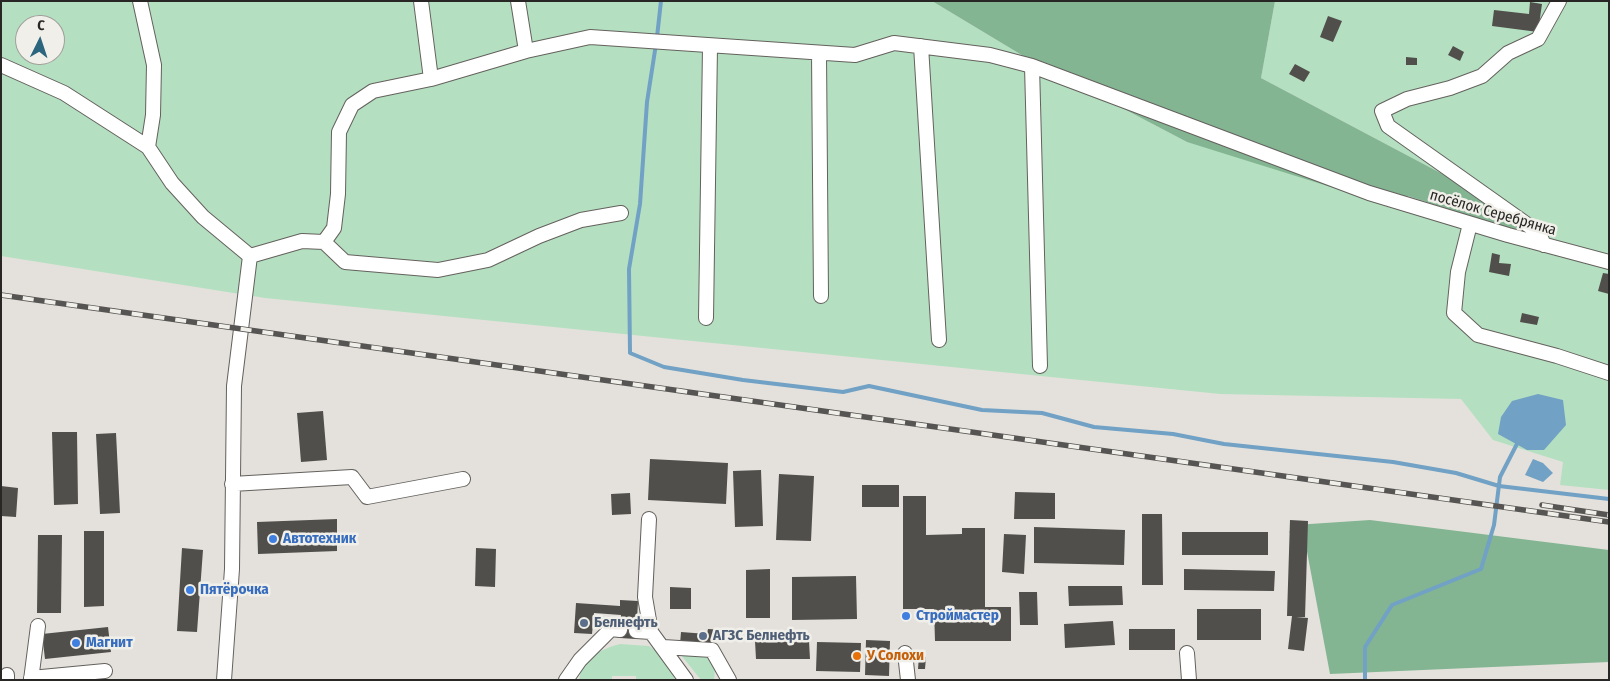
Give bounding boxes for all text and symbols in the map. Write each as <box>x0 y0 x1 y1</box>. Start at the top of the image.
north arrow <box>15 15 65 65</box>
text: С <box>37 17 45 34</box>
street label: посёлок Серебрянка <box>1428 186 1558 240</box>
place label: Автотехник <box>283 530 356 548</box>
marker: Автотехник <box>267 533 279 545</box>
place label: Пятёрочка <box>200 581 269 599</box>
marker: Пятёрочка <box>184 584 196 596</box>
place label: Строймастер <box>916 607 999 625</box>
marker: Строймастер <box>900 610 912 622</box>
place label: Белнефть <box>594 614 658 632</box>
marker: Белнефть <box>578 617 590 629</box>
place label: АГЗС Белнефть <box>713 627 810 645</box>
marker: АГЗС Белнефть <box>697 630 709 642</box>
place label: Магнит <box>86 634 133 652</box>
marker: Магнит <box>70 637 82 649</box>
place label: У Солохи <box>867 647 924 665</box>
marker: У Солохи <box>851 650 863 662</box>

